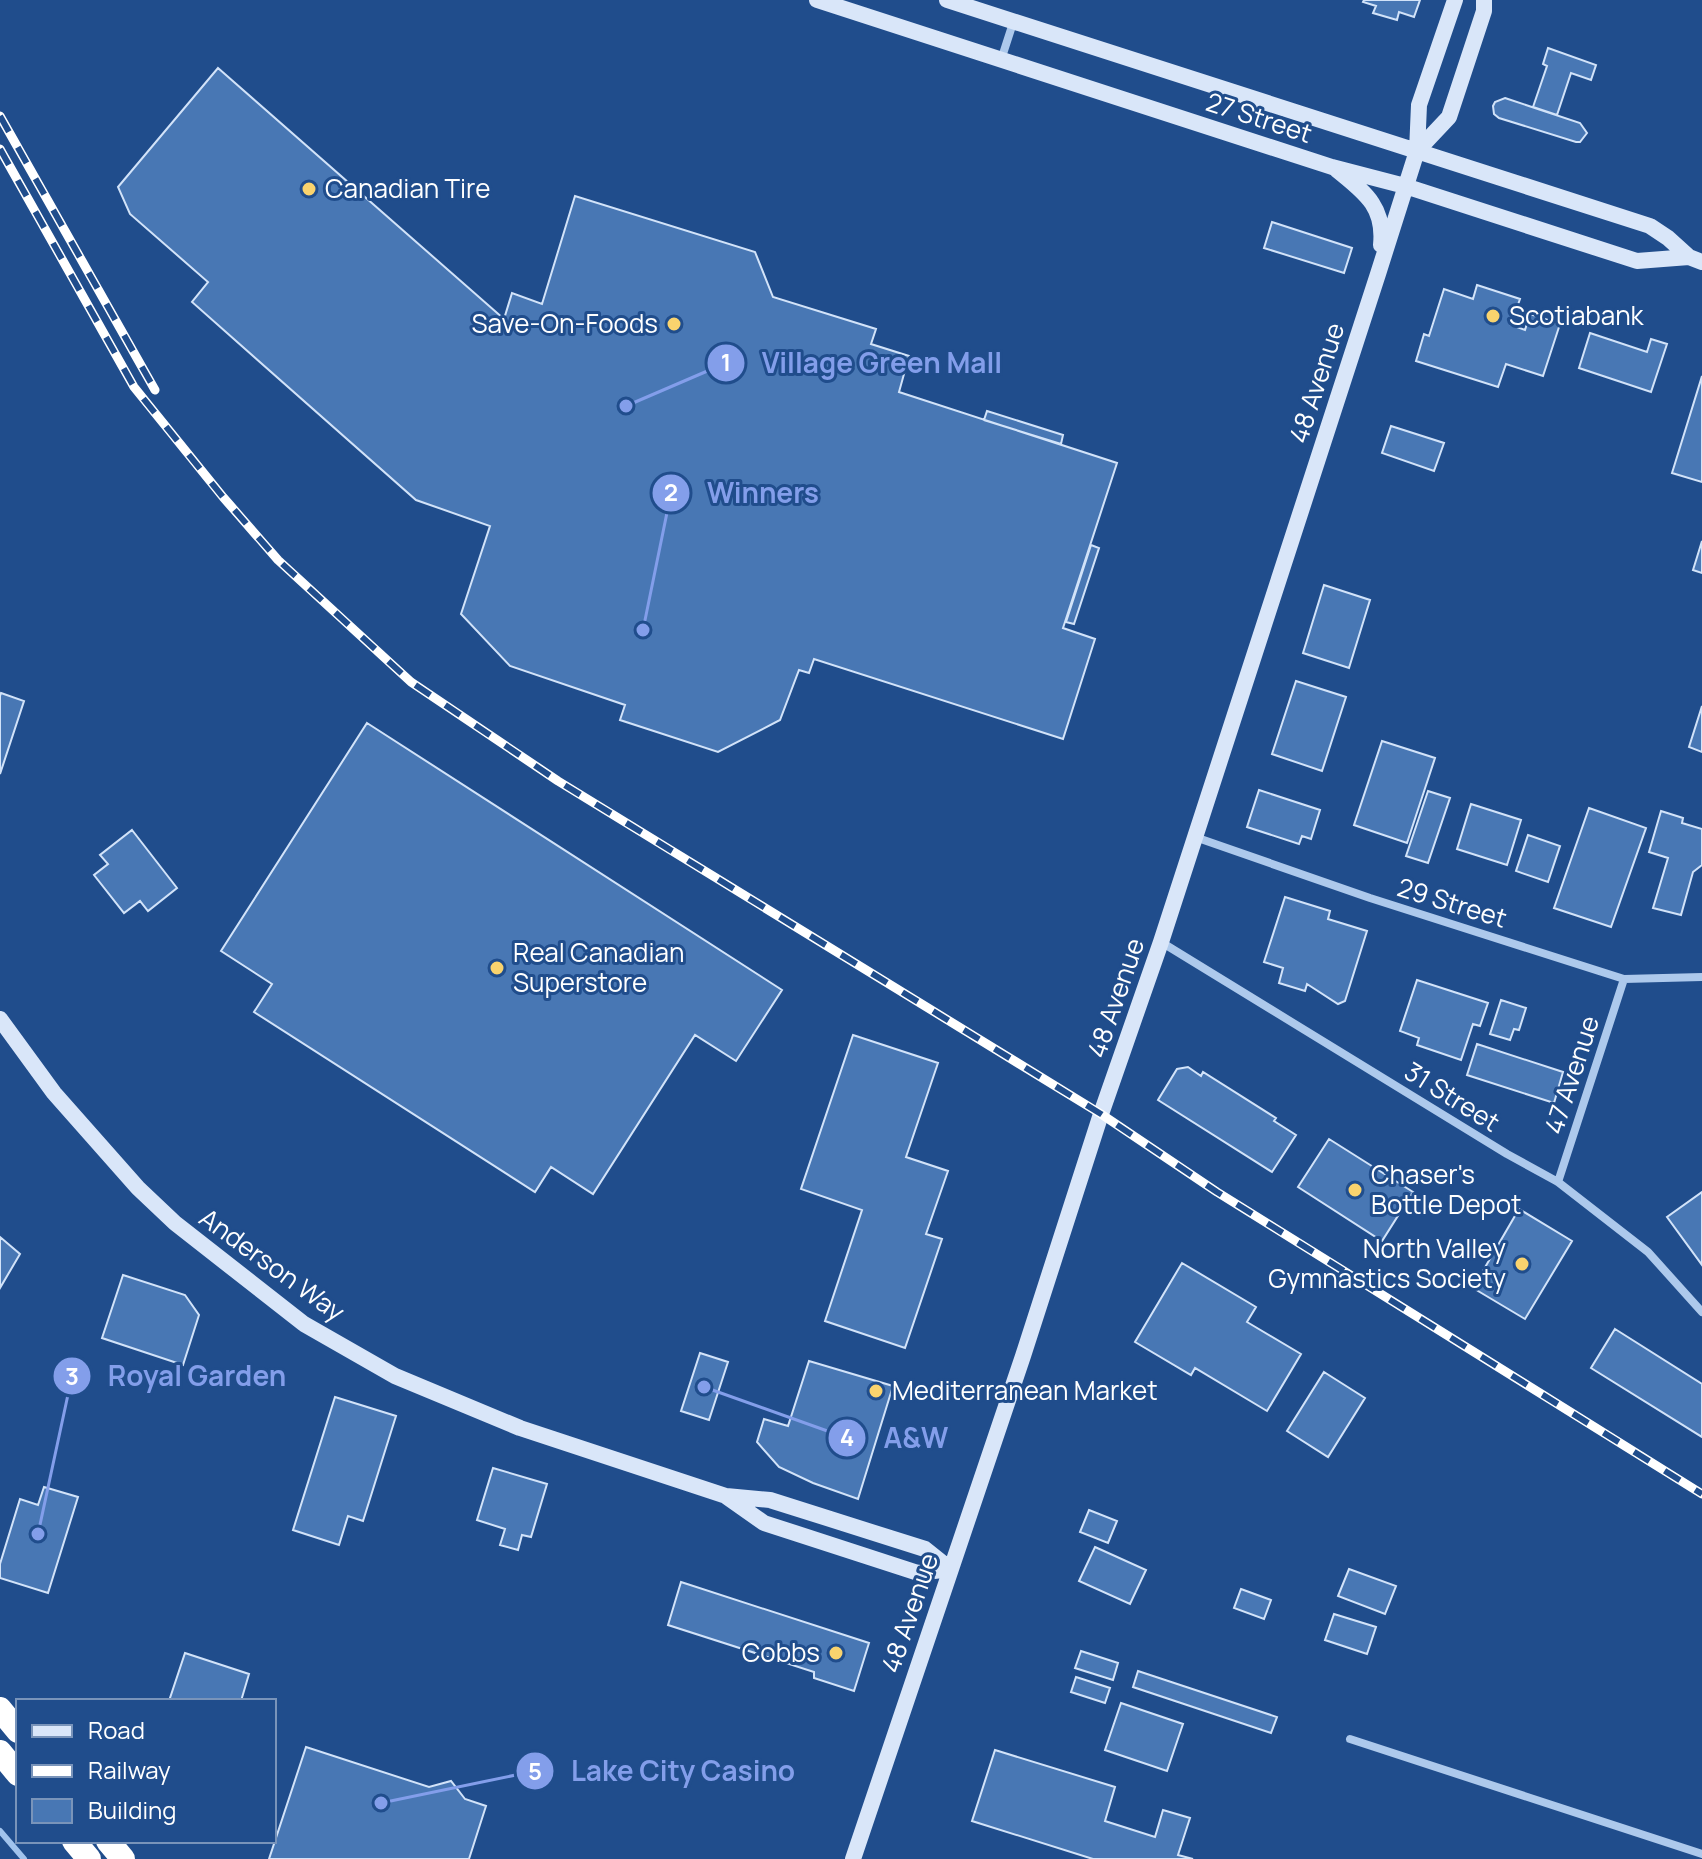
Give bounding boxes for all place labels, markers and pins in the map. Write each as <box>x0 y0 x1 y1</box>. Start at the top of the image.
place label: Canadian Tire <box>325 170 490 206</box>
marker: Canadian Tire <box>300 180 318 198</box>
place label: Scotiabank <box>1509 297 1645 333</box>
place label: Save-On-Foods <box>472 305 658 341</box>
marker: Scotiabank <box>1484 307 1502 325</box>
marker: Save-On-Foods <box>665 315 683 333</box>
callout: Village Green Mall <box>706 337 1018 389</box>
callout: Winners <box>651 467 835 519</box>
place label: Real Canadian Superstore <box>513 934 684 1000</box>
marker: Real Canadian Superstore <box>488 959 506 977</box>
place label: Chaser's Bottle Depot <box>1371 1156 1522 1222</box>
marker: Chaser's Bottle Depot <box>1346 1181 1364 1199</box>
place label: North Valley Gymnastics Society <box>1268 1230 1506 1296</box>
marker: North Valley Gymnastics Society <box>1513 1255 1531 1273</box>
callout: Royal Garden <box>52 1350 302 1402</box>
place label: Mediterranean Market <box>892 1372 1158 1408</box>
marker: Mediterranean Market <box>867 1382 885 1400</box>
callout: A&W <box>827 1412 964 1464</box>
place label: Cobbs <box>742 1634 820 1670</box>
marker: Cobbs <box>827 1644 845 1662</box>
callout: Lake City Casino <box>515 1745 811 1797</box>

